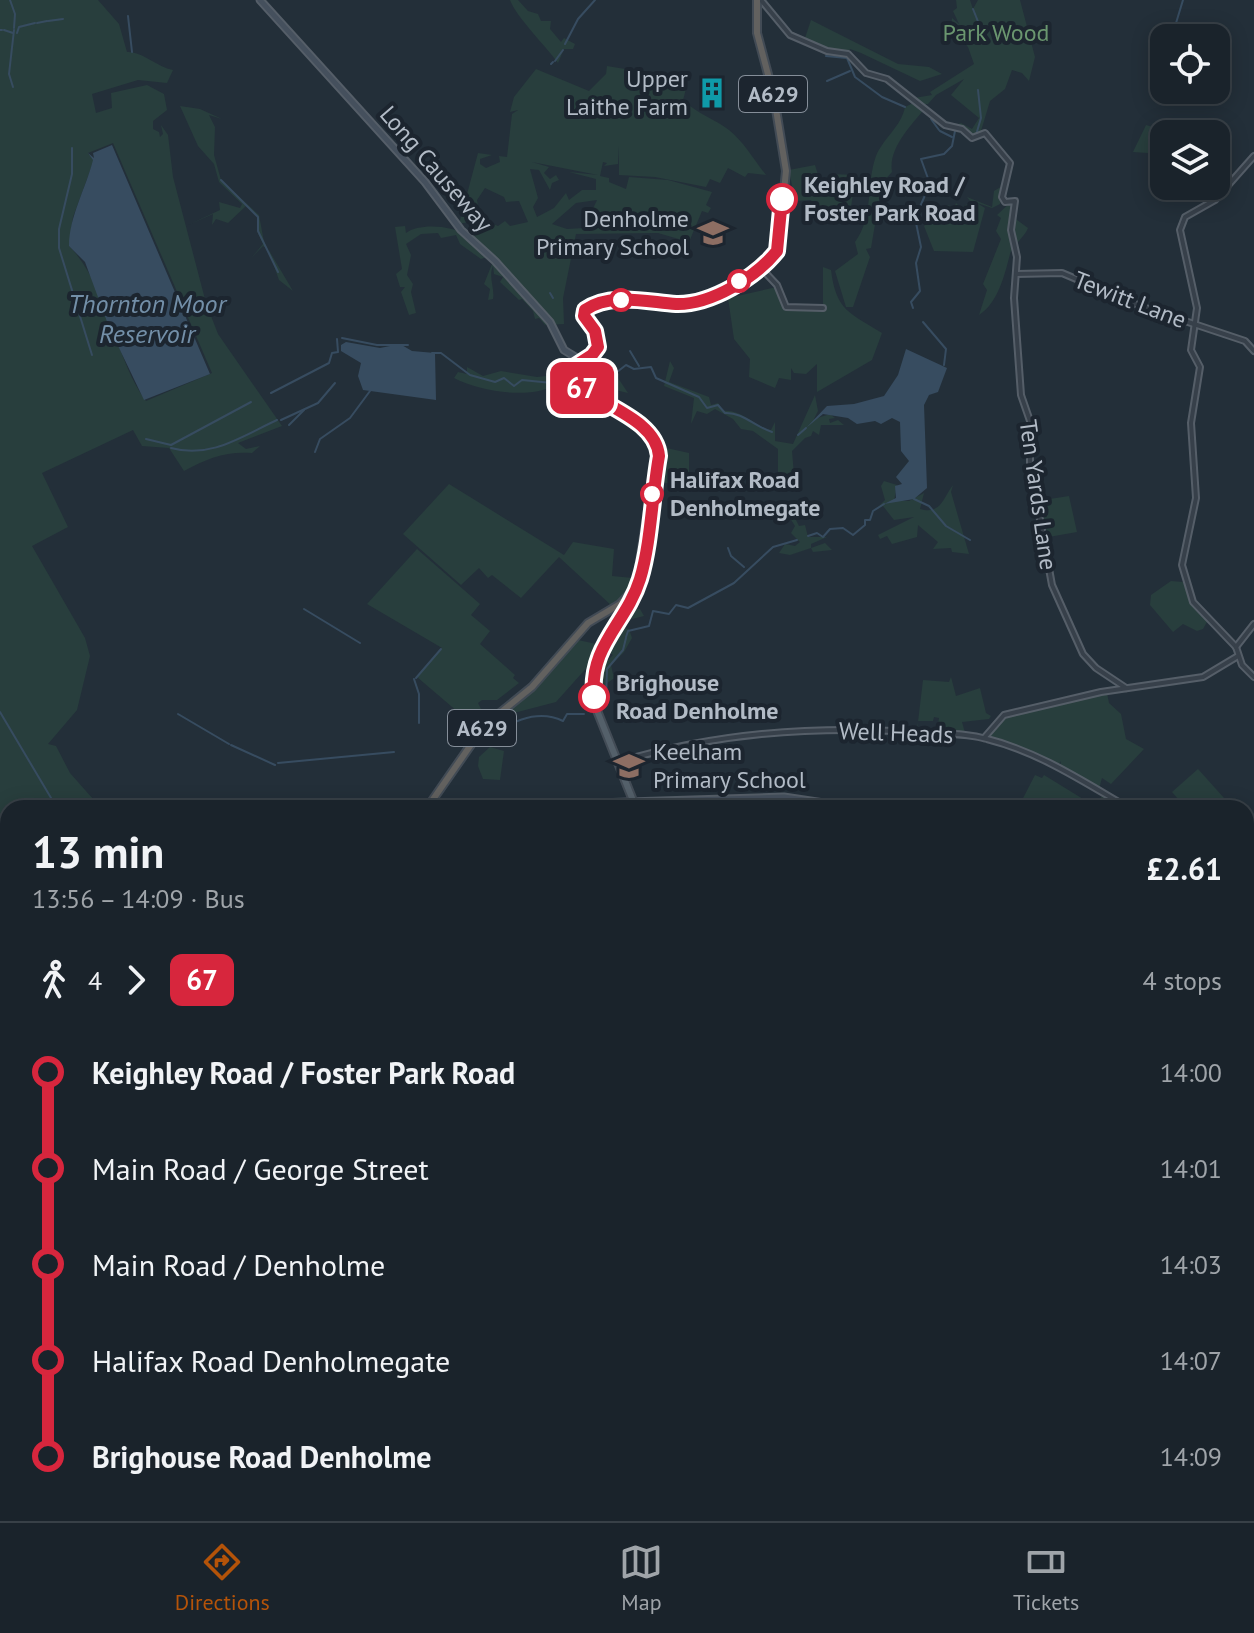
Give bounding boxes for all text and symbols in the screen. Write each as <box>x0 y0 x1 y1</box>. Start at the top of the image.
park label: Park Wood <box>943 17 1049 48</box>
map controls <box>1150 24 1230 200</box>
button: locate <box>1150 24 1230 104</box>
place label: Upper Laithe Farm <box>566 63 688 122</box>
building icon: Upper Laithe Farm <box>695 76 729 110</box>
road number: A629 <box>739 76 807 112</box>
street label: Long Causeway <box>373 99 500 238</box>
button: layers <box>1150 120 1230 200</box>
place label: Keighley Road / Foster Park Road <box>804 169 976 228</box>
marker: Keighley Road / Foster Park Road <box>767 184 797 214</box>
place label: Denholme Primary School <box>536 203 689 262</box>
school or university icon: Denholme Primary School <box>696 216 730 250</box>
street label: Tewitt Lane <box>1069 264 1191 335</box>
unlabelled marker <box>728 270 750 292</box>
water label: Thornton Moor Reservoir <box>68 287 228 350</box>
unlabelled marker <box>610 289 632 311</box>
line badge: 67 <box>546 362 618 414</box>
text: 67 <box>566 369 598 406</box>
street label: Ten Yards Lane <box>1013 418 1064 572</box>
place label: Halifax Road Denholmegate <box>670 464 820 523</box>
marker: Halifax Road Denholmegate <box>641 483 663 505</box>
place label: Brighouse Road Denholme <box>616 667 778 726</box>
marker: Brighouse Road Denholme <box>579 682 609 712</box>
road number: A629 <box>448 710 516 746</box>
street label: Well Heads <box>838 715 954 750</box>
place label: Keelham Primary School <box>653 736 806 795</box>
school or university icon: Keelham Primary School <box>612 749 646 783</box>
text: 13 min <box>32 823 164 880</box>
text: £2.61 <box>1147 849 1222 888</box>
text: 13:56 – 14:09 · Bus <box>32 882 245 915</box>
icon: walk <box>32 958 76 1002</box>
icon: forward <box>114 958 158 1002</box>
text: 67 <box>186 961 218 998</box>
text: 4 <box>88 964 102 997</box>
text: 4 stops <box>1142 964 1222 997</box>
text: Keighley Road / Foster Park Road <box>92 1053 515 1092</box>
text: 14:00 <box>1160 1056 1222 1089</box>
text: Main Road / George Street <box>92 1149 429 1188</box>
text: 14:01 <box>1160 1152 1222 1185</box>
text: Main Road / Denholme <box>92 1245 385 1284</box>
text: 14:03 <box>1160 1248 1222 1281</box>
text: Halifax Road Denholmegate <box>92 1341 450 1380</box>
text: 14:07 <box>1160 1344 1222 1377</box>
text: Brighouse Road Denholme <box>92 1437 432 1476</box>
text: 14:09 <box>1160 1440 1222 1473</box>
tab: Directions <box>175 1540 270 1616</box>
tab: Map <box>619 1540 663 1616</box>
tab: Tickets <box>1013 1540 1079 1616</box>

